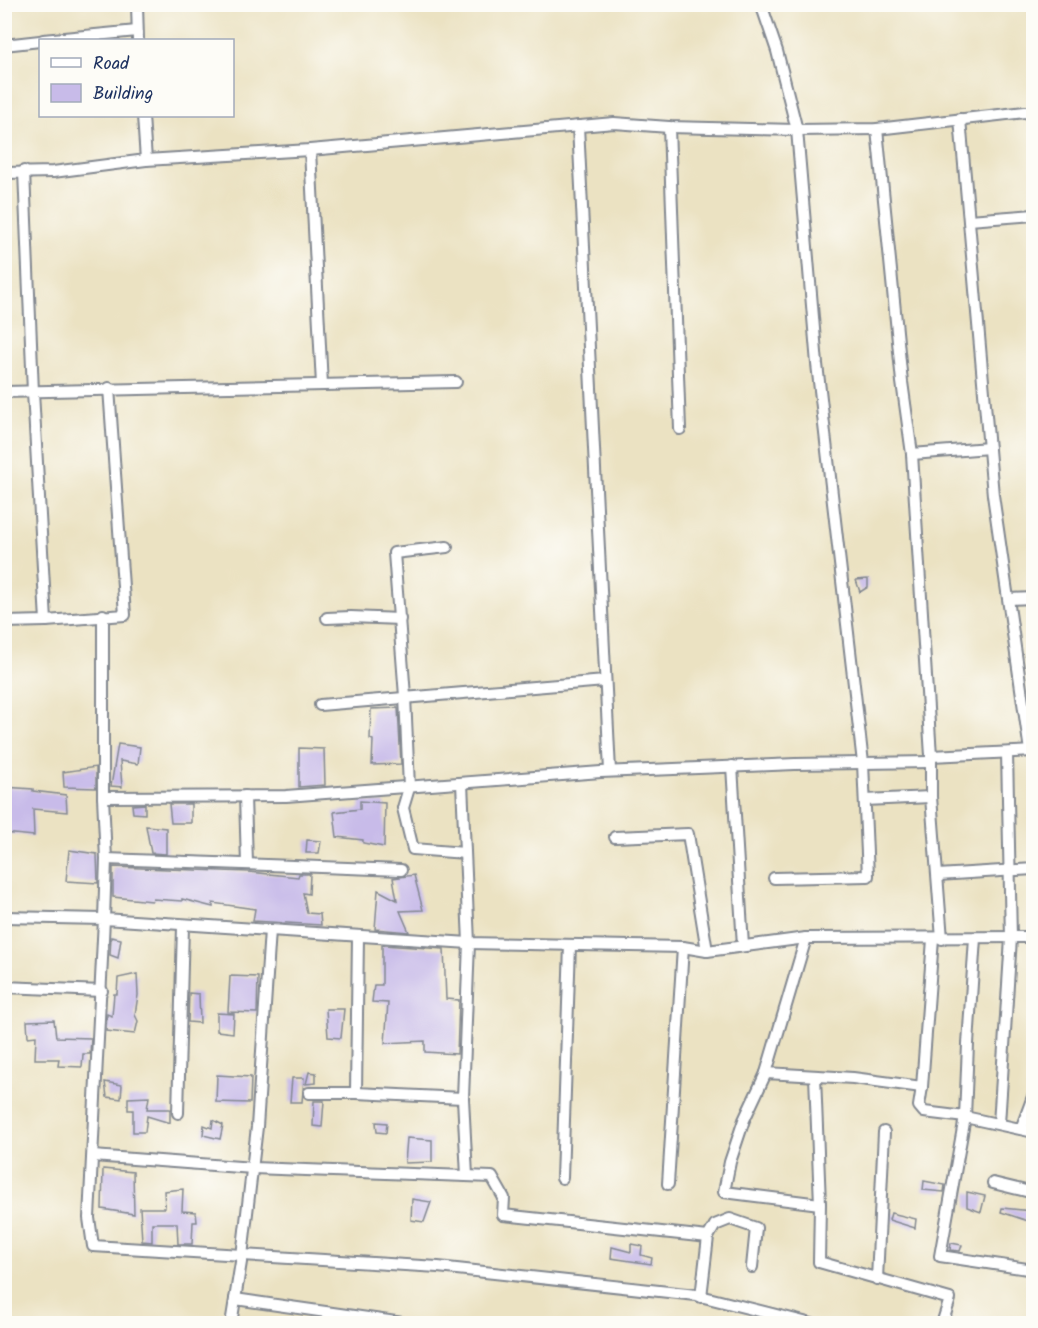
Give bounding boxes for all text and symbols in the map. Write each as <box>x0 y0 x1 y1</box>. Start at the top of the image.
legend <box>39 39 234 117</box>
text: Road <box>93 50 130 79</box>
text: Building <box>93 80 153 109</box>

